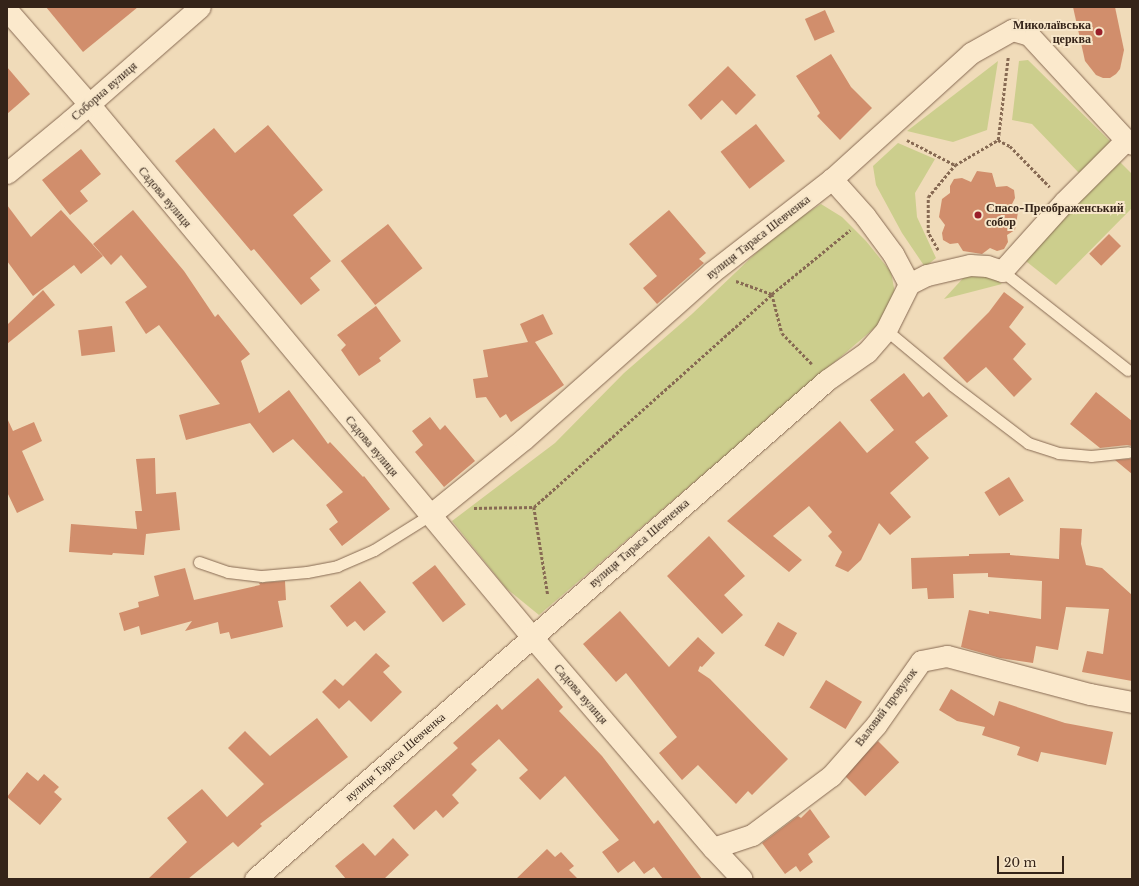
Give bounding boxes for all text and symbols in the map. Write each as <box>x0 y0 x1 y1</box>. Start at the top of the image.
place label: Миколаївська церква <box>1013 18 1091 46</box>
marker: Миколаївська церква <box>1094 27 1104 37</box>
street label: Соборна вулиця <box>68 59 140 123</box>
street label: Садова вулиця <box>135 164 195 230</box>
street label: вулиця Тараса Шевченка <box>703 192 813 282</box>
place label: Спасо-Преображенський собор <box>986 201 1124 229</box>
marker: Спасо-Преображенський собор <box>973 210 983 220</box>
street label: Садова вулиця <box>342 413 402 479</box>
street label: вулиця Тараса Шевченка <box>586 496 692 590</box>
street label: Садова вулиця <box>551 661 611 727</box>
street label: Валовий провулок <box>852 665 920 749</box>
street label: вулиця Тараса Шевченка <box>342 710 448 804</box>
scale bar <box>999 848 1066 874</box>
text: 20 m <box>1004 855 1036 870</box>

